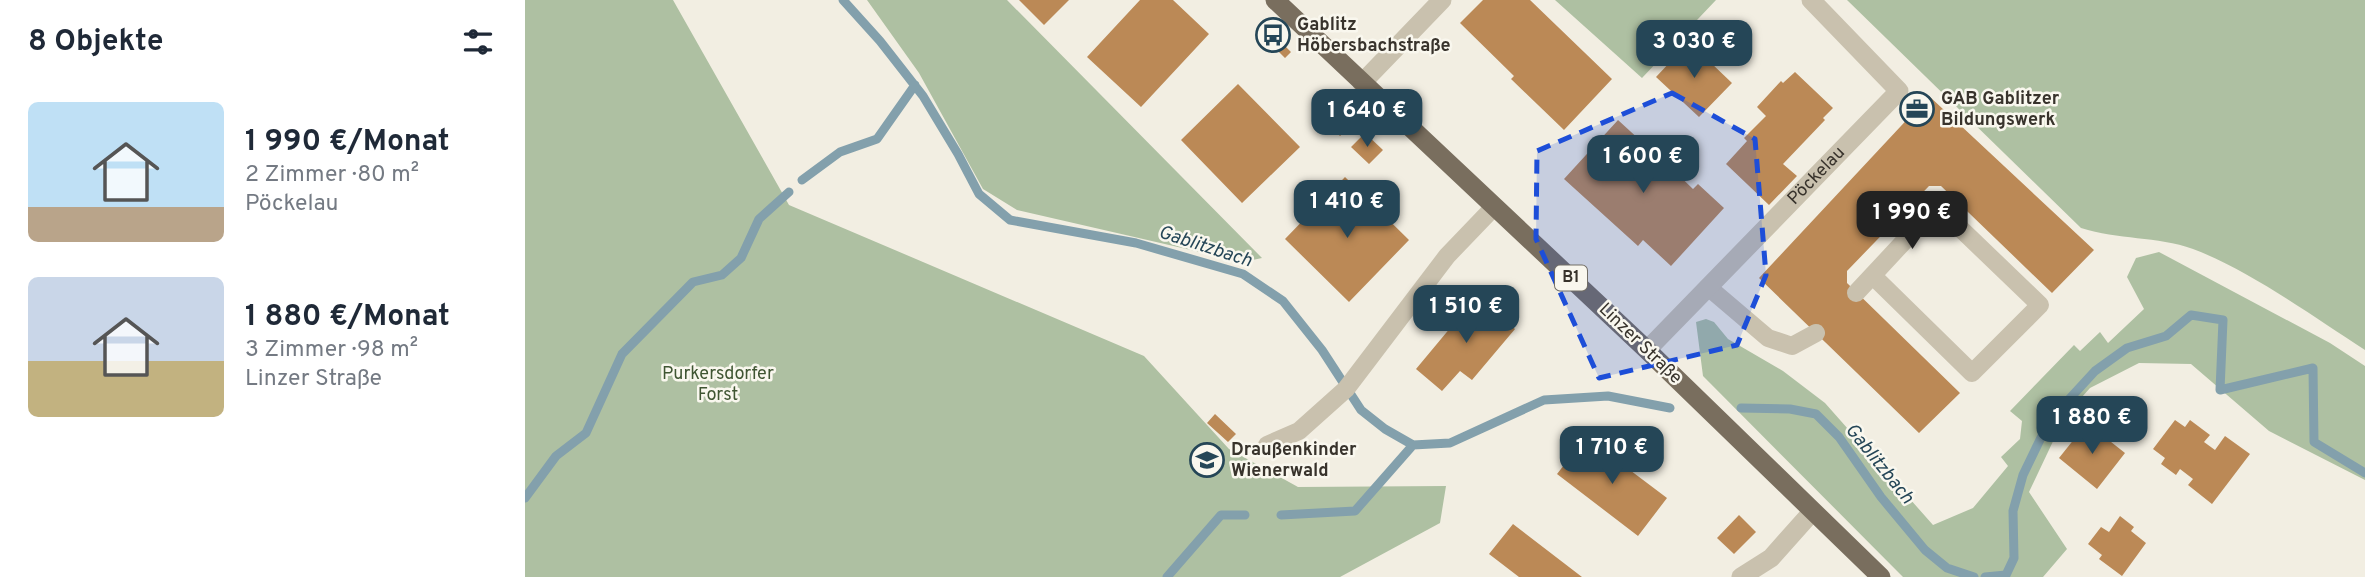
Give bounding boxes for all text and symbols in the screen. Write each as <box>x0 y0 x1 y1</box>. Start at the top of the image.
place label: Gablitz Höbersbachstraße <box>1297 14 1450 58</box>
bus stop icon: Gablitz Höbersbachstraße <box>1254 16 1292 54</box>
pin: 3 030 € <box>1629 20 1759 80</box>
icon: filters <box>459 23 497 61</box>
text: 8 Objekte <box>28 24 163 61</box>
text: 3 030 € <box>1652 28 1736 57</box>
place label: GAB Gablitzer Bildungswerk <box>1941 88 2060 132</box>
pin: 1 640 € <box>1302 90 1432 149</box>
office icon: GAB Gablitzer Bildungswerk <box>1898 90 1936 128</box>
text: 1 640 € <box>1327 97 1407 126</box>
text: 1 990 €/Monat <box>245 124 450 161</box>
icon: home <box>84 130 168 214</box>
pin: 1 600 € <box>1578 136 1708 195</box>
street label: Pöckelau <box>1783 142 1850 210</box>
text: 1 600 € <box>1603 143 1683 172</box>
text: 2 Zimmer · 80 m² <box>245 161 419 190</box>
pin: 1 410 € <box>1282 180 1412 240</box>
text: 1 410 € <box>1310 188 1384 217</box>
text: Pöckelau <box>245 190 338 219</box>
pin: 1 990 € <box>1847 191 1977 251</box>
text: 1 990 € <box>1873 199 1951 228</box>
water label: Gablitzbach <box>1155 221 1255 274</box>
road number: B1 <box>1555 266 1587 290</box>
pin: 1 510 € <box>1401 286 1531 345</box>
text: 1 510 € <box>1429 293 1503 322</box>
street label: Linzer Straße <box>1593 298 1687 390</box>
text: 1 880 €/Monat <box>245 299 450 336</box>
icon: home <box>84 305 168 389</box>
text: 3 Zimmer · 98 m² <box>245 336 418 365</box>
park label: Purkersdorfer Forst <box>662 363 774 407</box>
text: Linzer Straße <box>245 365 382 394</box>
pin: 1 880 € <box>2027 396 2157 456</box>
text: 1 880 € <box>2052 404 2132 433</box>
water label: Gablitzbach <box>1839 419 1919 510</box>
pin: 1 710 € <box>1547 426 1677 486</box>
text: 1 710 € <box>1576 434 1648 463</box>
place label: Draußenkinder Wienerwald <box>1231 439 1357 483</box>
school or university icon: Draußenkinder Wienerwald <box>1188 441 1226 479</box>

